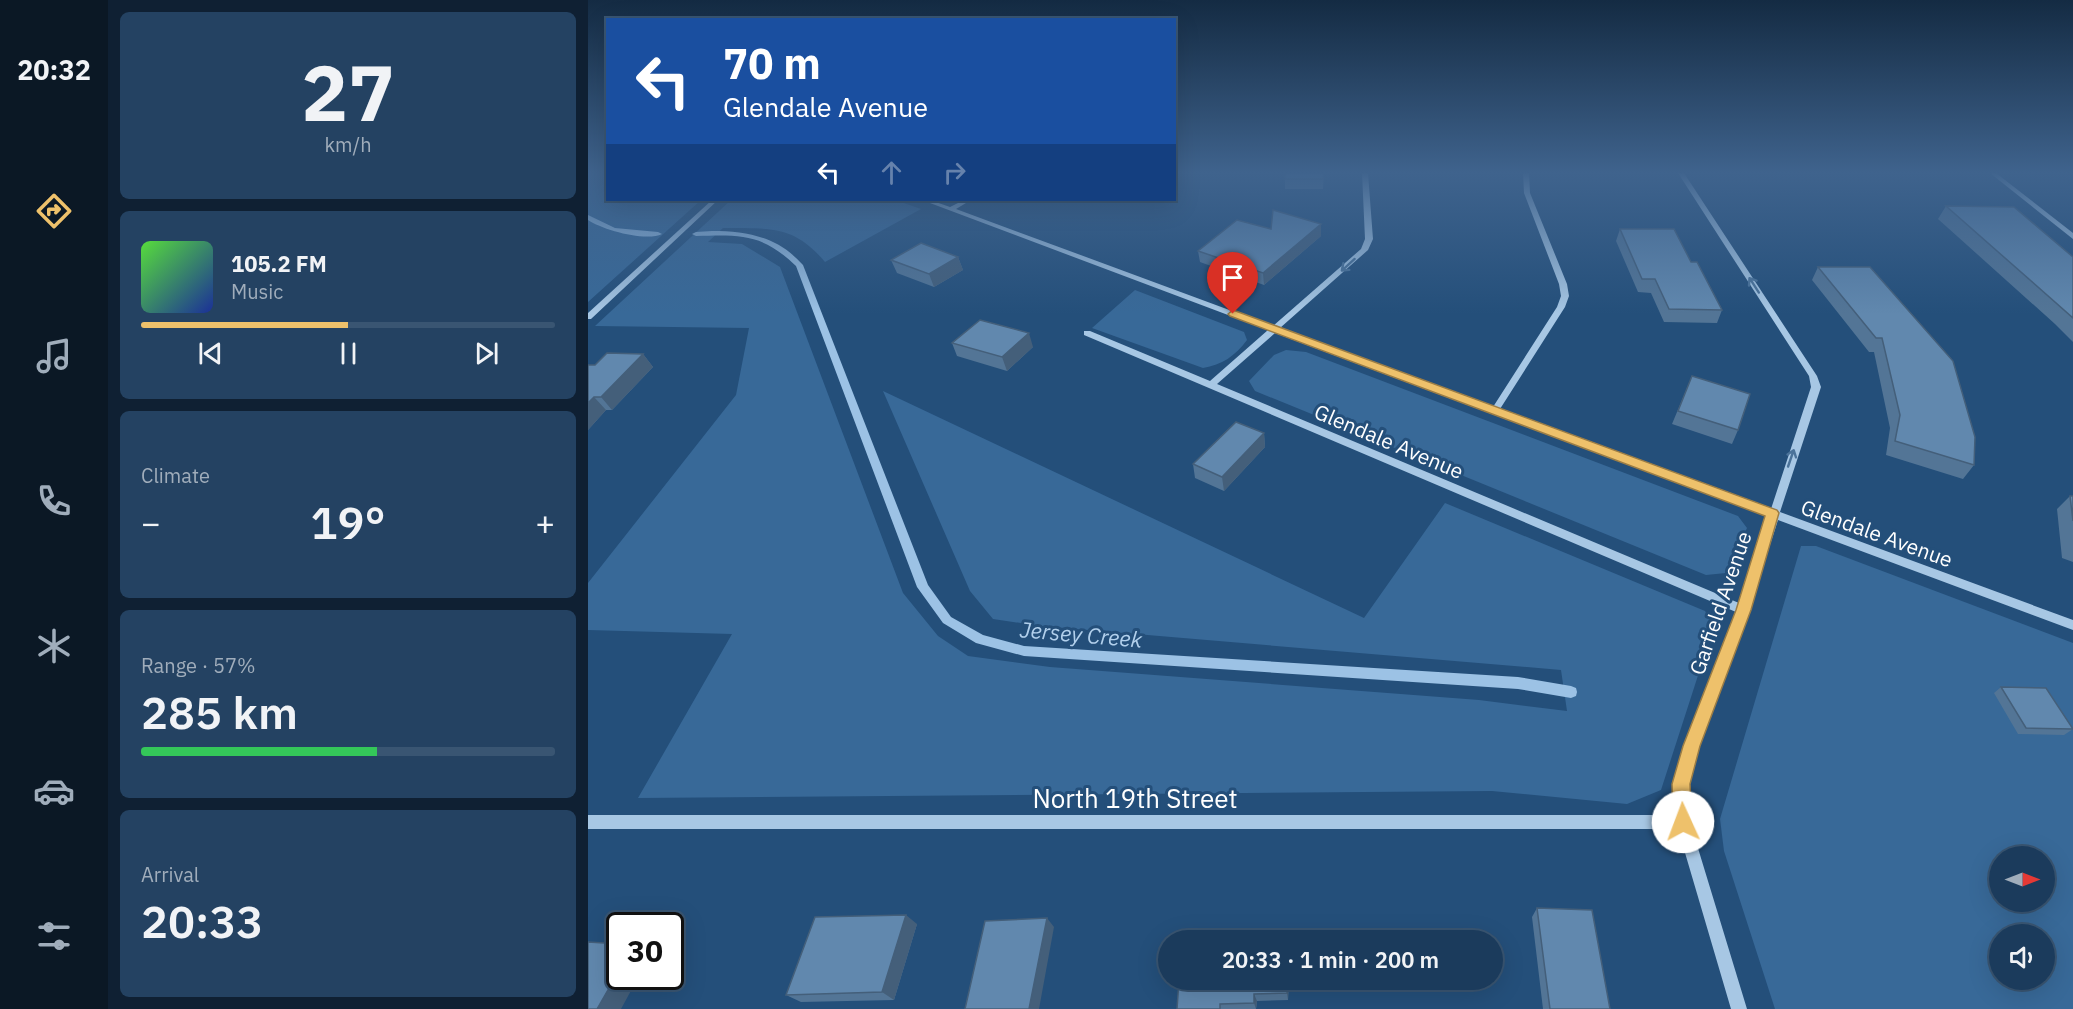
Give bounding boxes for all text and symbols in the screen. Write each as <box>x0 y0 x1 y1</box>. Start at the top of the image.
text: 70 m <box>723 36 821 91</box>
text: 27 <box>301 41 395 142</box>
icon: left <box>624 42 702 120</box>
text: 20:32 <box>17 52 91 87</box>
text: Glendale Avenue <box>723 89 928 124</box>
text: km/h <box>324 131 372 158</box>
icon: left <box>812 156 845 189</box>
icon: ahead <box>875 156 908 189</box>
icon: right <box>938 156 971 189</box>
icon: directions <box>33 190 75 232</box>
text: 105.2 FM <box>231 249 327 278</box>
pin <box>1207 252 1258 314</box>
one-way arrow <box>1341 258 1356 272</box>
icon: arrive <box>1216 261 1249 294</box>
one-way arrow <box>1748 276 1761 293</box>
text: Music <box>231 278 283 305</box>
icon: music <box>33 335 75 377</box>
icon: previous <box>194 337 227 370</box>
icon: pause <box>332 337 365 370</box>
icon: next <box>470 337 503 370</box>
street label: Glendale Avenue <box>1310 397 1468 485</box>
one-way arrow <box>1787 449 1798 468</box>
text: Climate <box>141 462 210 489</box>
icon: phone <box>33 480 75 522</box>
text: 19° <box>310 493 386 551</box>
street label: Glendale Avenue <box>1797 493 1957 573</box>
text: − <box>141 501 161 544</box>
text: + <box>535 501 555 544</box>
street label: Garfield Avenue <box>1682 528 1758 678</box>
water label: Jersey Creek <box>1019 614 1144 654</box>
icon: climate <box>33 625 75 667</box>
text: Range · 57% <box>141 652 256 679</box>
text: 285 km <box>141 683 298 741</box>
icon: car <box>33 770 75 812</box>
street label: North 19th Street <box>1032 781 1238 815</box>
position arrow <box>1651 790 1715 854</box>
north arrow <box>1989 846 2055 912</box>
map controls <box>1989 846 2055 990</box>
text: Arrival <box>141 861 199 888</box>
text: 20:33 <box>141 892 263 950</box>
speed limit sign: 30 <box>606 912 684 990</box>
icon: filters <box>33 915 75 957</box>
button: sound <box>1989 924 2055 990</box>
text: 20:33 · 1 min · 200 m <box>1222 945 1439 974</box>

